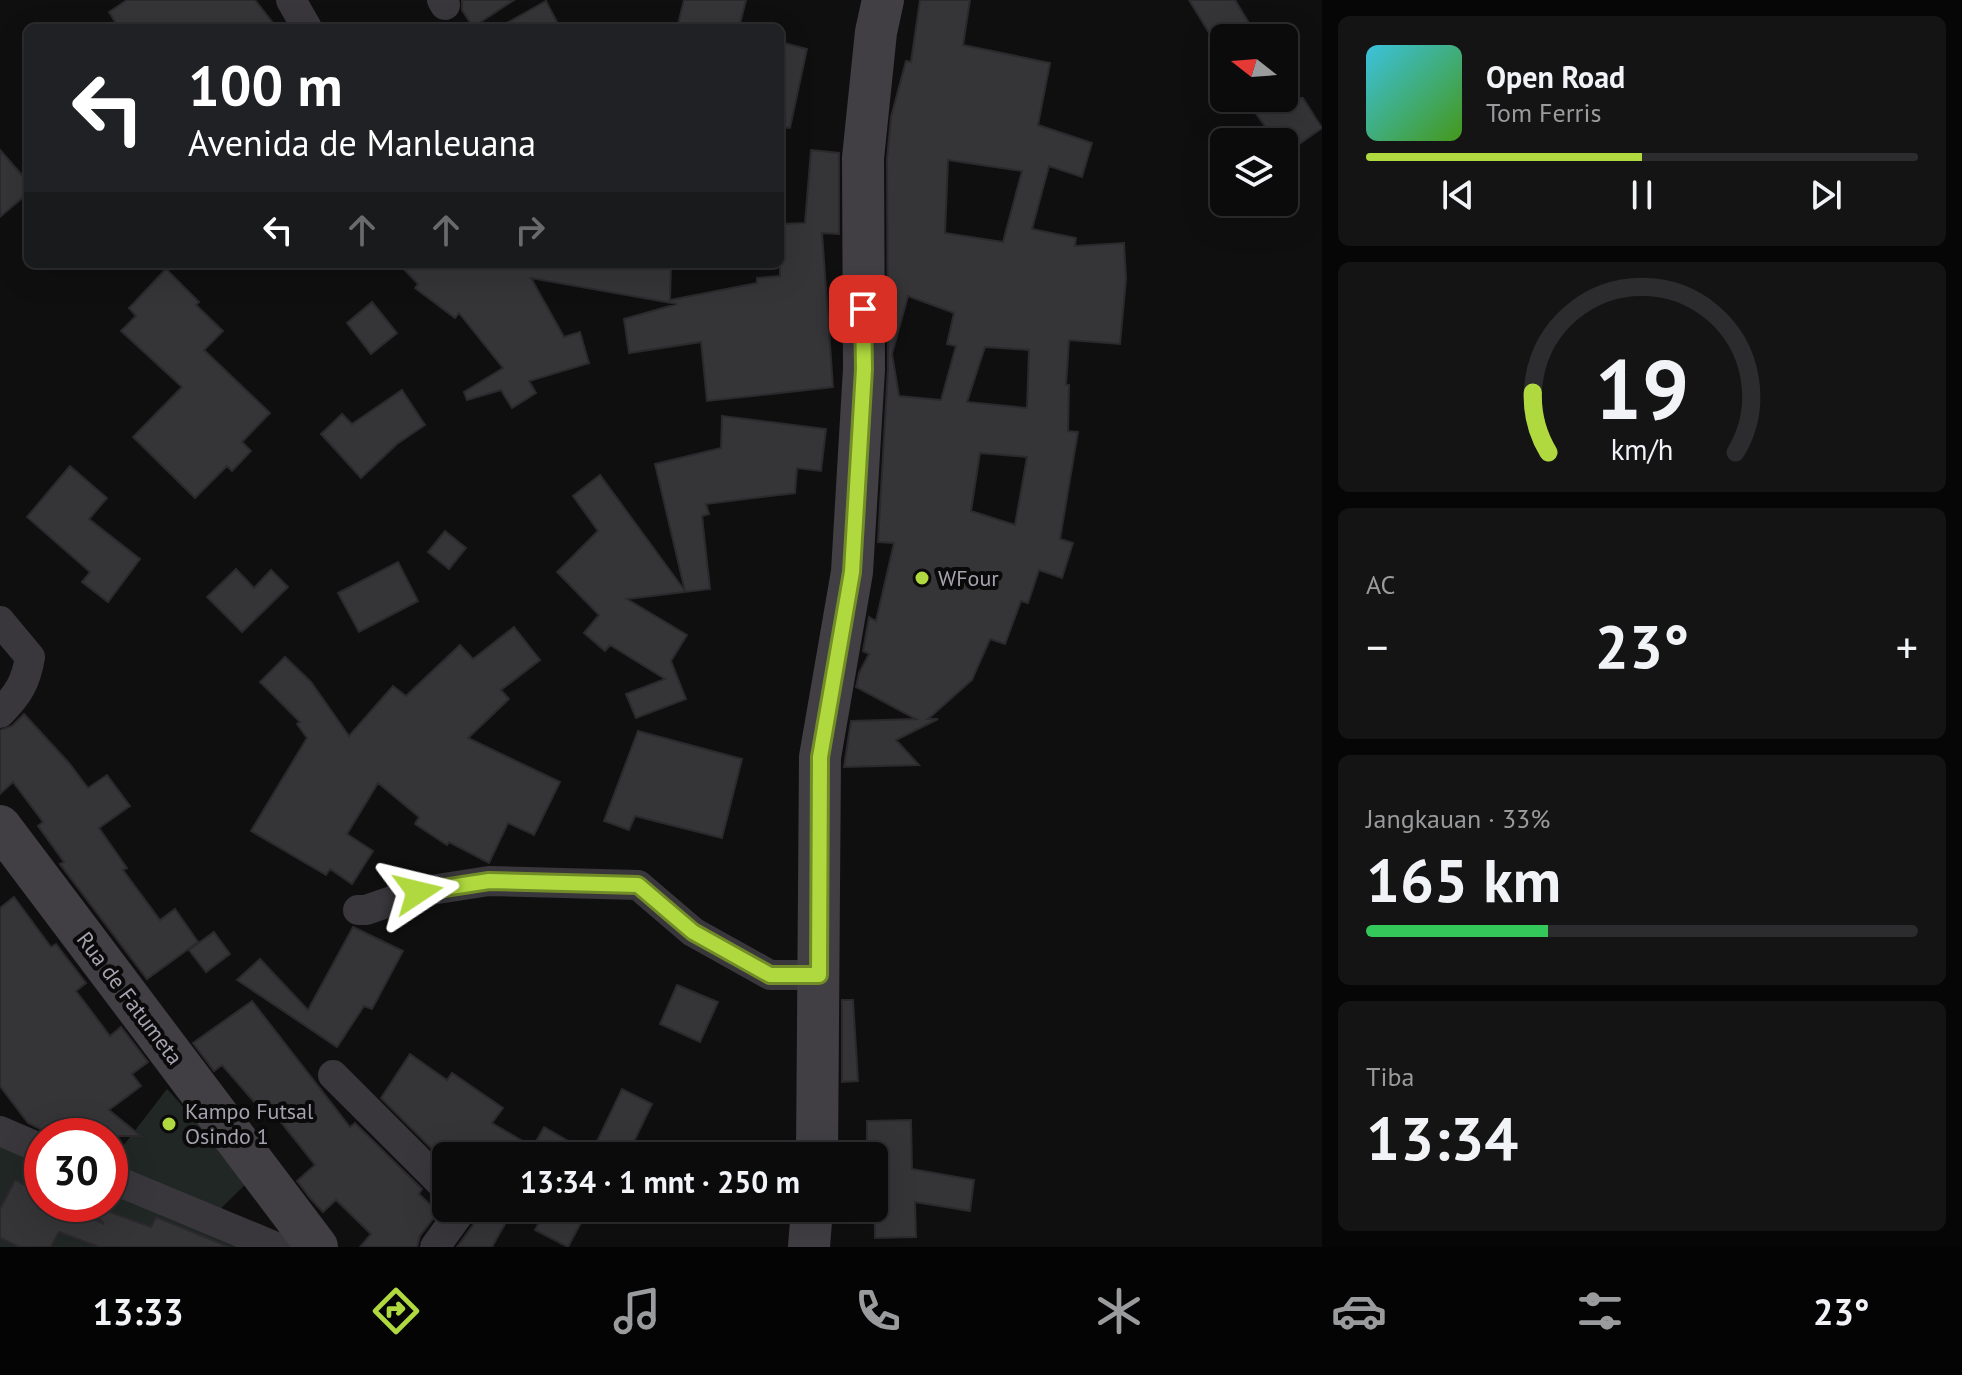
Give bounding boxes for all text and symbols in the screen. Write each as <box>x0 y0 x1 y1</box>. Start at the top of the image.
north arrow <box>1210 24 1298 112</box>
map controls <box>1210 24 1298 216</box>
text: 100 m <box>188 49 343 121</box>
icon: left <box>56 56 160 160</box>
text: Open Road <box>1486 57 1625 96</box>
text: Tom Ferris <box>1486 96 1601 129</box>
text: Avenida de Manleuana <box>188 119 536 166</box>
button: layers <box>1210 128 1298 216</box>
icon: previous <box>1436 173 1480 217</box>
icon: pause <box>1620 173 1664 217</box>
icon: next <box>1804 173 1848 217</box>
icon: left <box>256 208 300 252</box>
icon: ahead <box>340 208 384 252</box>
icon: ahead <box>424 208 468 252</box>
icon: right <box>508 208 552 252</box>
pin <box>829 275 897 343</box>
icon: arrive <box>841 287 885 331</box>
text: 19 <box>1595 334 1689 442</box>
text: km/h <box>1611 431 1673 468</box>
place label: WFour <box>938 564 999 592</box>
text: AC <box>1366 568 1395 601</box>
marker: WFour <box>913 569 931 587</box>
text: 23° <box>1595 607 1689 685</box>
text: − <box>1366 618 1388 675</box>
text: + <box>1896 618 1918 675</box>
text: Jangkauan · 33% <box>1366 802 1550 835</box>
text: 165 km <box>1366 841 1561 919</box>
position arrow <box>376 850 460 934</box>
street label: Rua de Fatumeta <box>71 926 189 1070</box>
text: Tiba <box>1366 1060 1414 1093</box>
place label: Kampo Futsal Osindo 1 <box>185 1097 314 1150</box>
text: 13:34 <box>1366 1099 1518 1177</box>
marker: Kampo Futsal Osindo 1 <box>160 1115 178 1133</box>
speed limit sign: 30 <box>24 1118 128 1222</box>
text: 13:34 · 1 mnt · 250 m <box>520 1162 800 1201</box>
icon: directions <box>368 1283 424 1339</box>
icon: music <box>609 1283 665 1339</box>
icon: phone <box>850 1283 906 1339</box>
icon: climate <box>1091 1283 1147 1339</box>
icon: car <box>1331 1283 1387 1339</box>
icon: filters <box>1572 1283 1628 1339</box>
text: 13:33 <box>92 1288 184 1335</box>
text: 23° <box>1813 1288 1870 1335</box>

